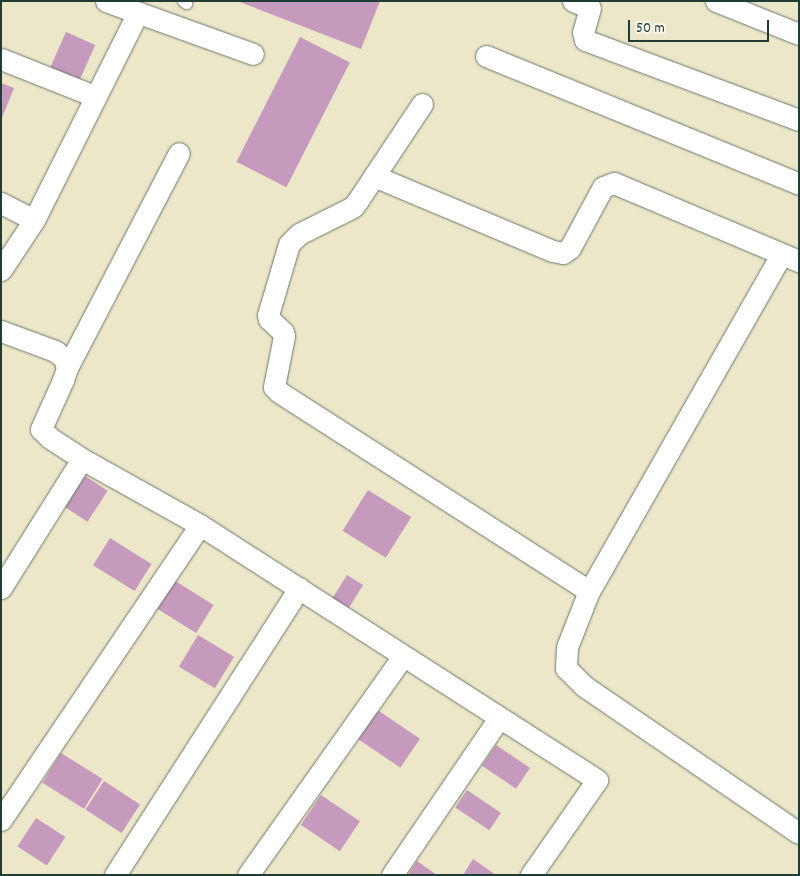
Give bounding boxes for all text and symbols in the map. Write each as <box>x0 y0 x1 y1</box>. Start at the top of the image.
scale bar <box>630 10 771 42</box>
text: 50 m <box>636 18 665 40</box>

